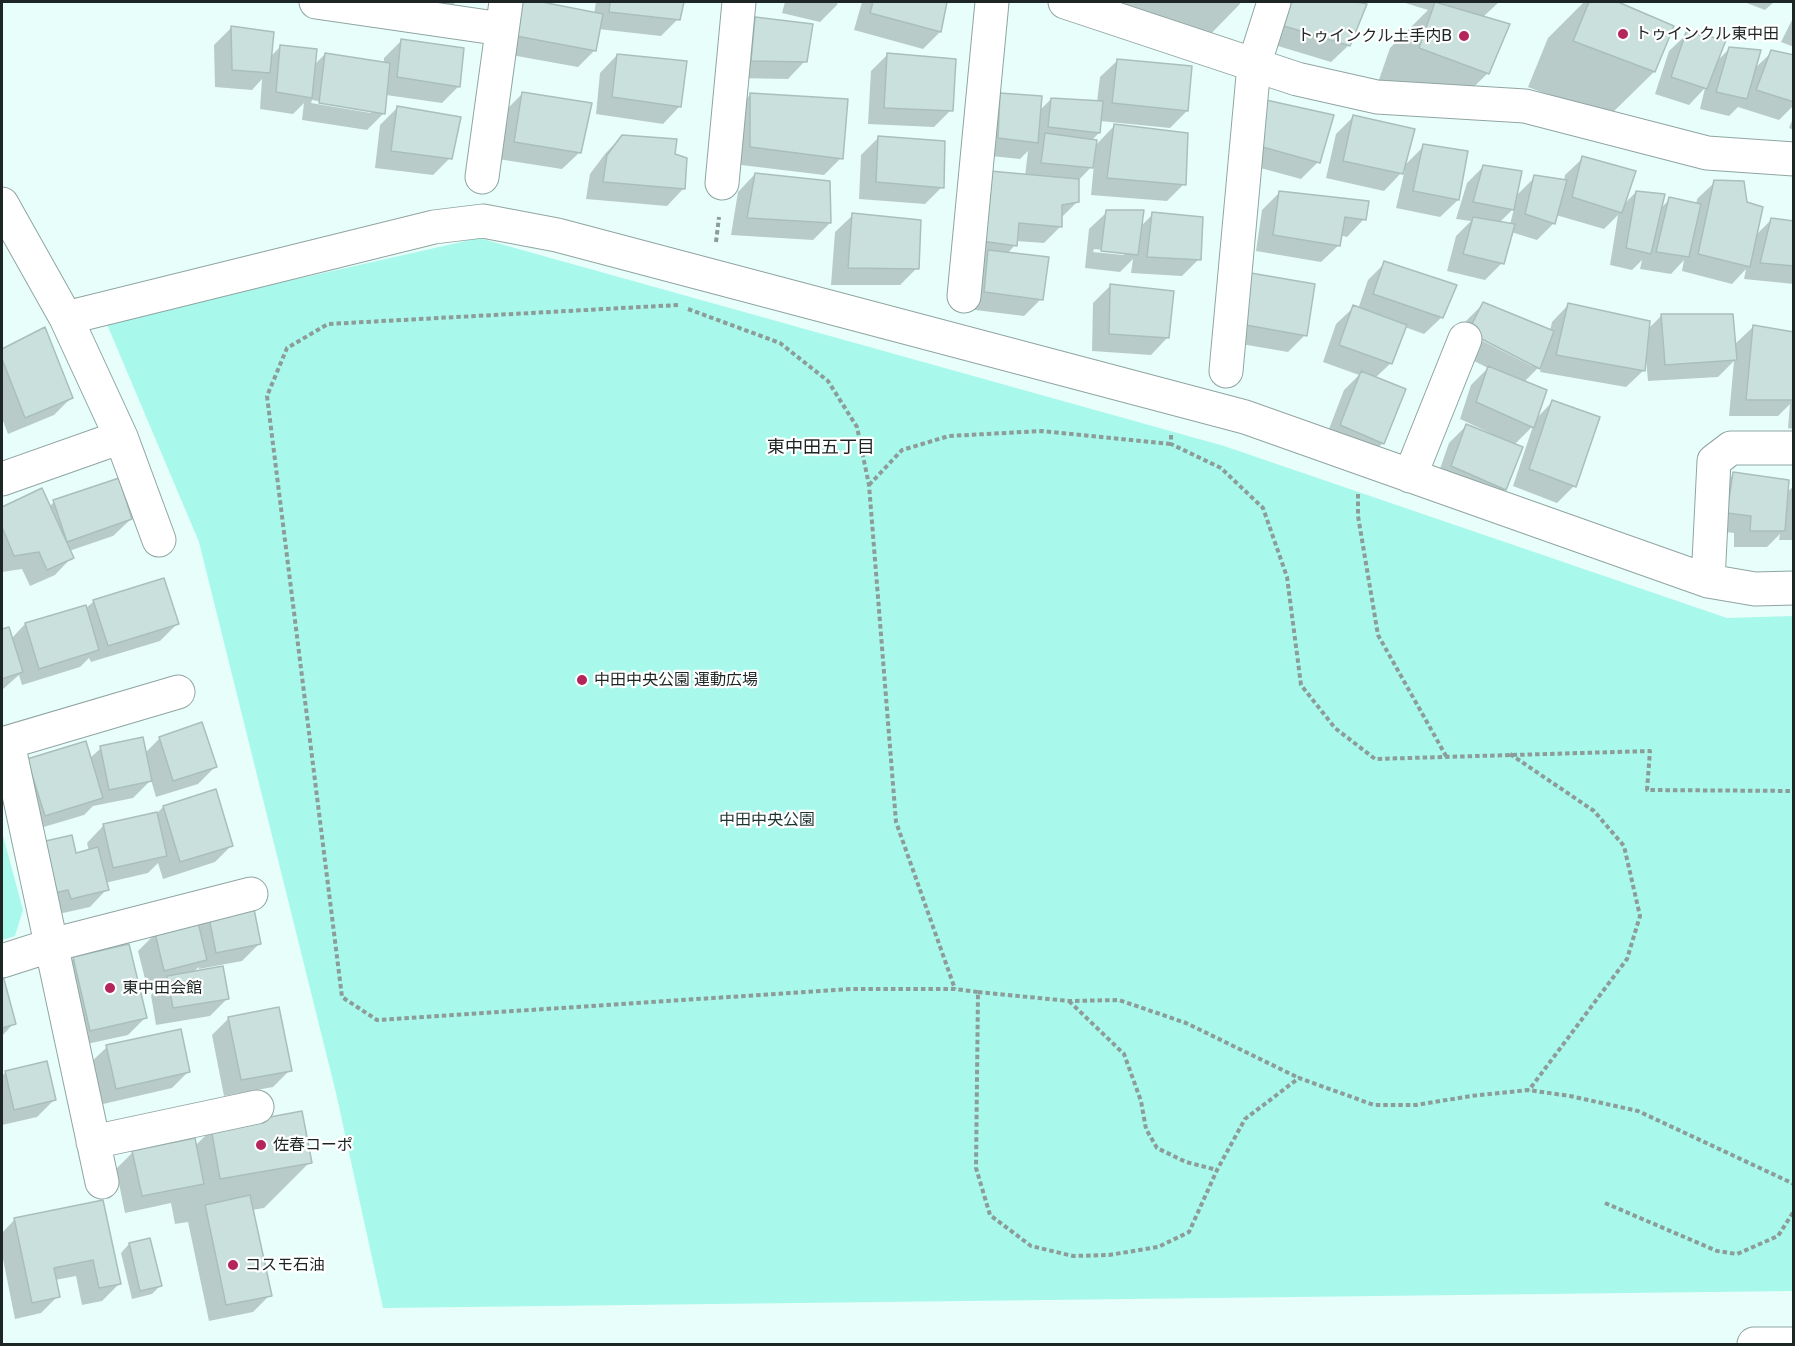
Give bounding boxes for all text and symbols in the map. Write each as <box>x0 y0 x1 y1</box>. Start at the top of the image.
place label: トゥインクル東中田 <box>1635 24 1779 44</box>
place label: トゥインクル土手内B <box>1297 26 1452 46</box>
marker: トゥインクル東中田 <box>1616 27 1630 41</box>
marker: トゥインクル土手内B <box>1457 29 1471 43</box>
district label: 東中田五丁目 <box>767 437 875 459</box>
place label: 中田中央公園 運動広場 <box>594 670 758 690</box>
marker: 中田中央公園 運動広場 <box>575 673 589 687</box>
park label: 中田中央公園 <box>719 810 815 830</box>
place label: 東中田会館 <box>122 978 202 998</box>
marker: 東中田会館 <box>103 981 117 995</box>
place label: 佐春コーポ <box>273 1135 353 1155</box>
marker: 佐春コーポ <box>254 1138 268 1152</box>
place label: コスモ石油 <box>245 1255 325 1275</box>
marker: コスモ石油 <box>226 1258 240 1272</box>

